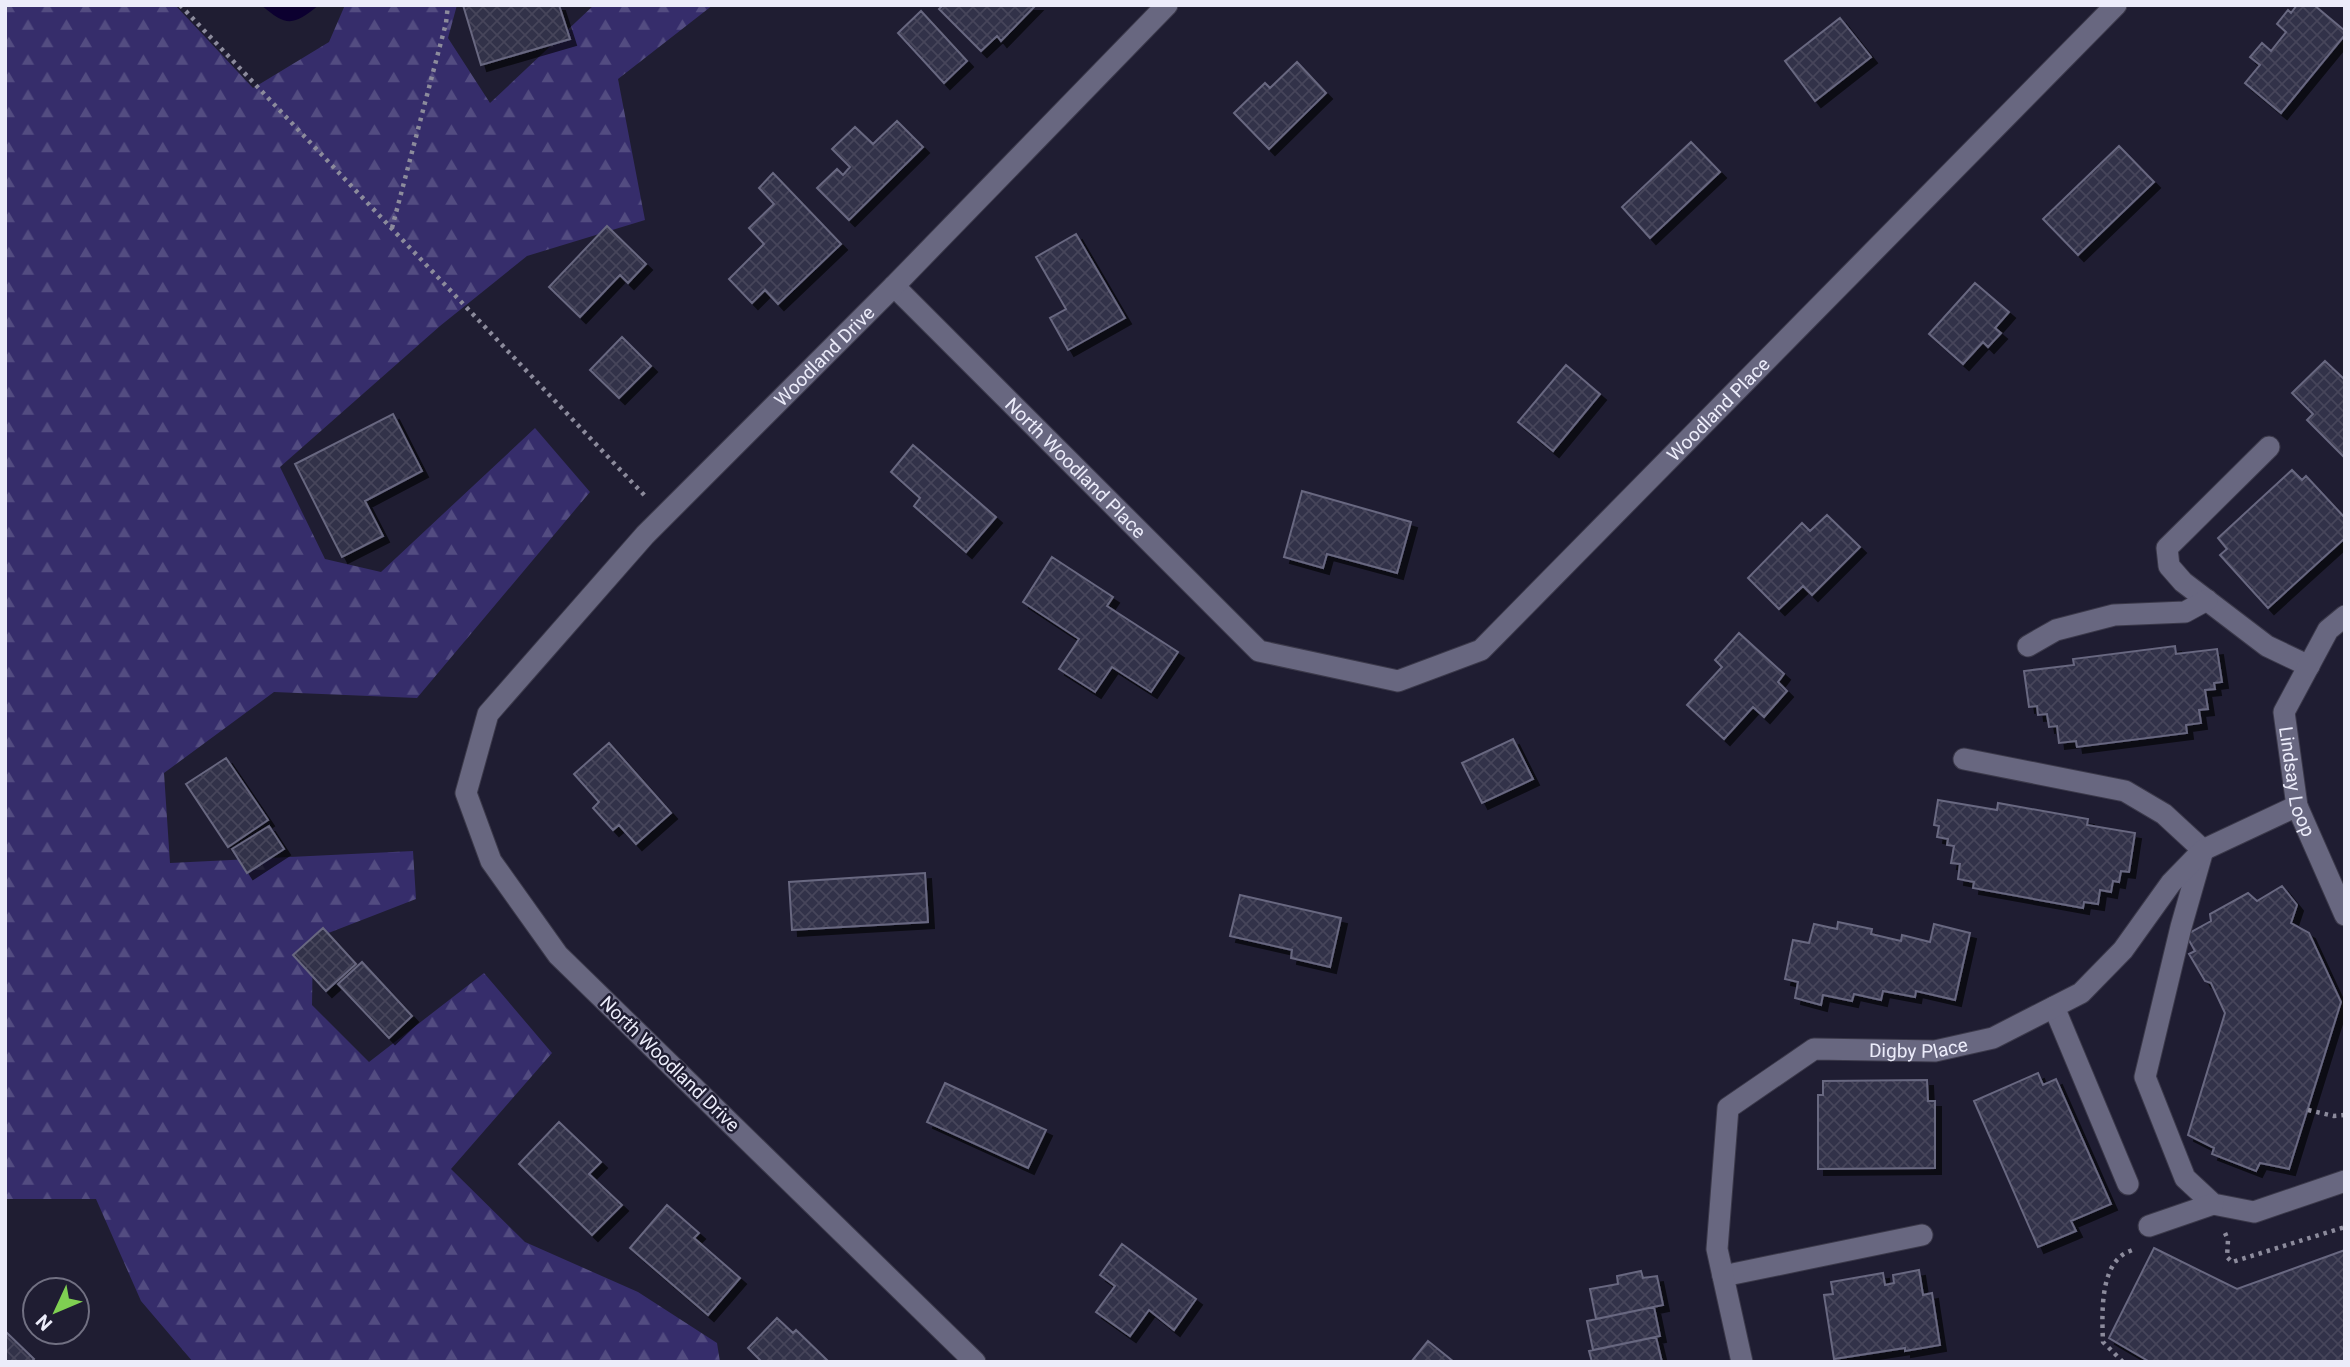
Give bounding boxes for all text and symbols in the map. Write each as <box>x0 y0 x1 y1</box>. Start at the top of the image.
street label: Woodland Drive <box>769 301 879 411</box>
street label: Woodland Place <box>1662 352 1774 466</box>
street label: North Woodland Place <box>1001 393 1151 543</box>
street label: Lindsay Loop <box>2275 725 2321 840</box>
street label: North Woodland Drive <box>595 991 745 1137</box>
street label: Digby Place <box>1869 1033 1970 1063</box>
north arrow <box>21 1276 91 1346</box>
text: N <box>31 1310 57 1335</box>

